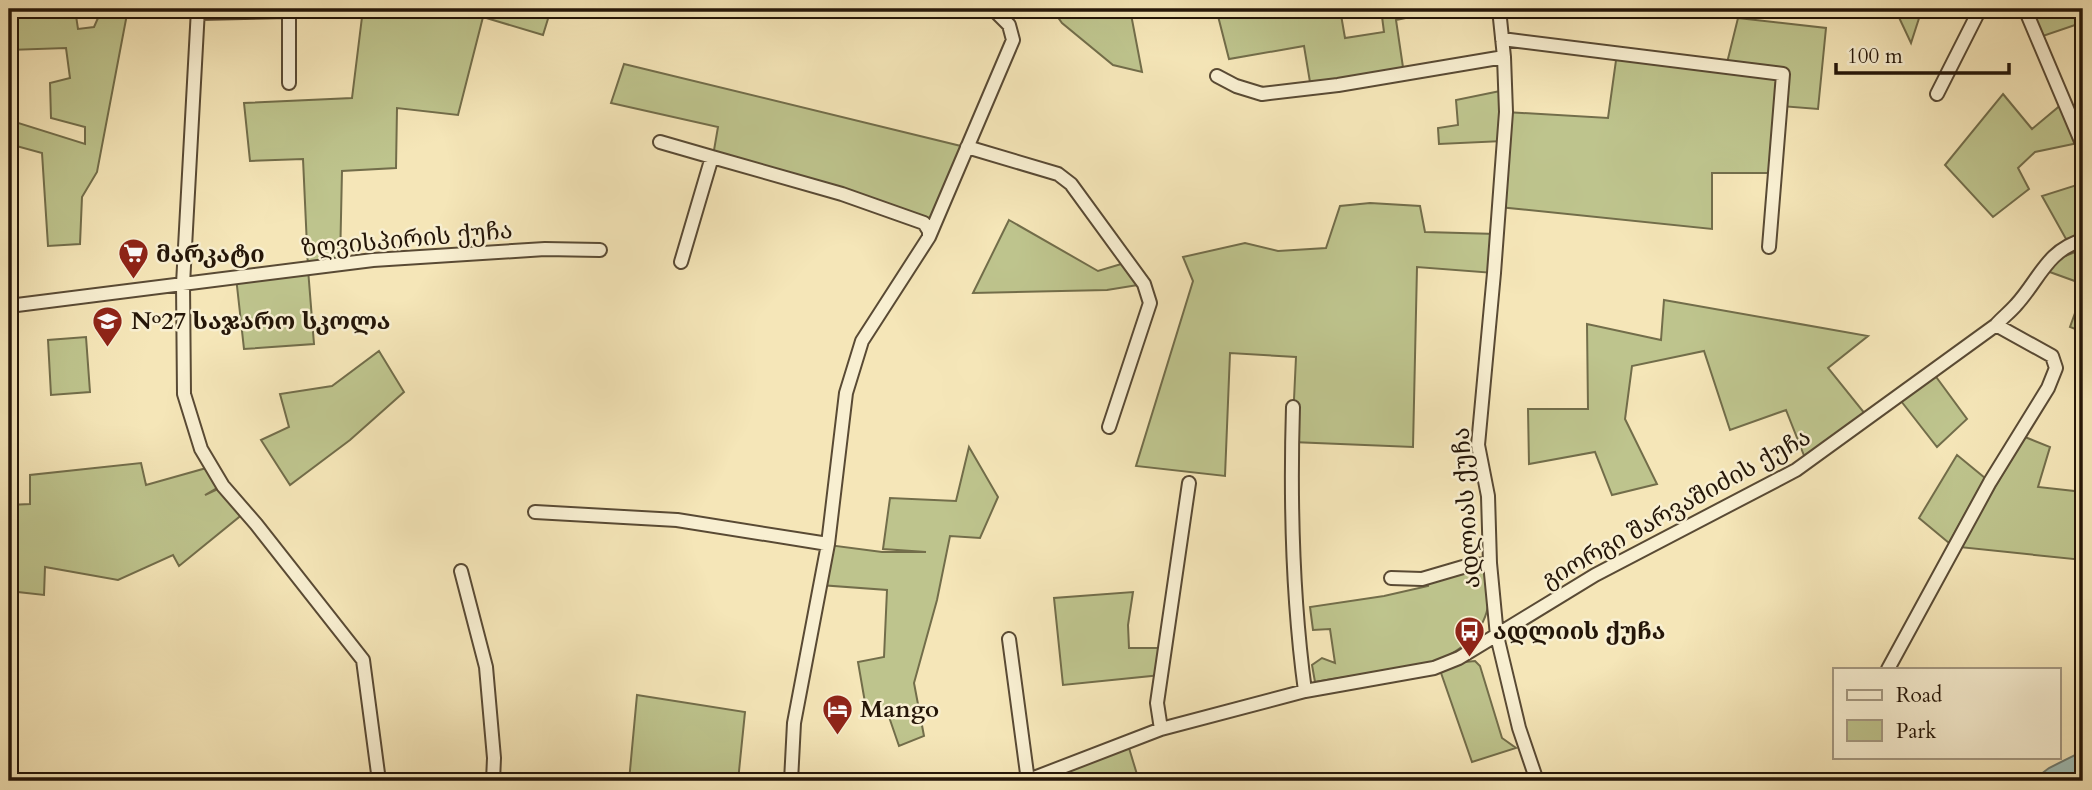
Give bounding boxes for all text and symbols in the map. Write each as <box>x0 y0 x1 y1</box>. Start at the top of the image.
scale bar <box>1836 32 2010 76</box>
text: 100 m <box>1847 42 1903 71</box>
street label: ზღვისპირის ქუჩა <box>300 214 514 265</box>
supermarket icon: მარკატი <box>116 237 150 281</box>
place label: მარკატი <box>156 238 265 271</box>
school or university icon: №27 საჯარო სკოლა <box>91 304 125 348</box>
place label: №27 საჯარო სკოლა <box>131 305 390 338</box>
street label: გიორგი შარვაშიძის ქუჩა <box>1536 421 1817 596</box>
street label: ადლიას ქუჩა <box>1444 426 1489 590</box>
bus stop icon: ადლიის ქუჩა <box>1453 614 1487 658</box>
place label: ადლიის ქუჩა <box>1493 615 1665 648</box>
legend <box>1833 668 2060 758</box>
text: Road <box>1896 681 1942 710</box>
hotel icon: Mango <box>820 692 854 736</box>
place label: Mango <box>860 693 939 726</box>
text: Park <box>1896 717 1937 746</box>

